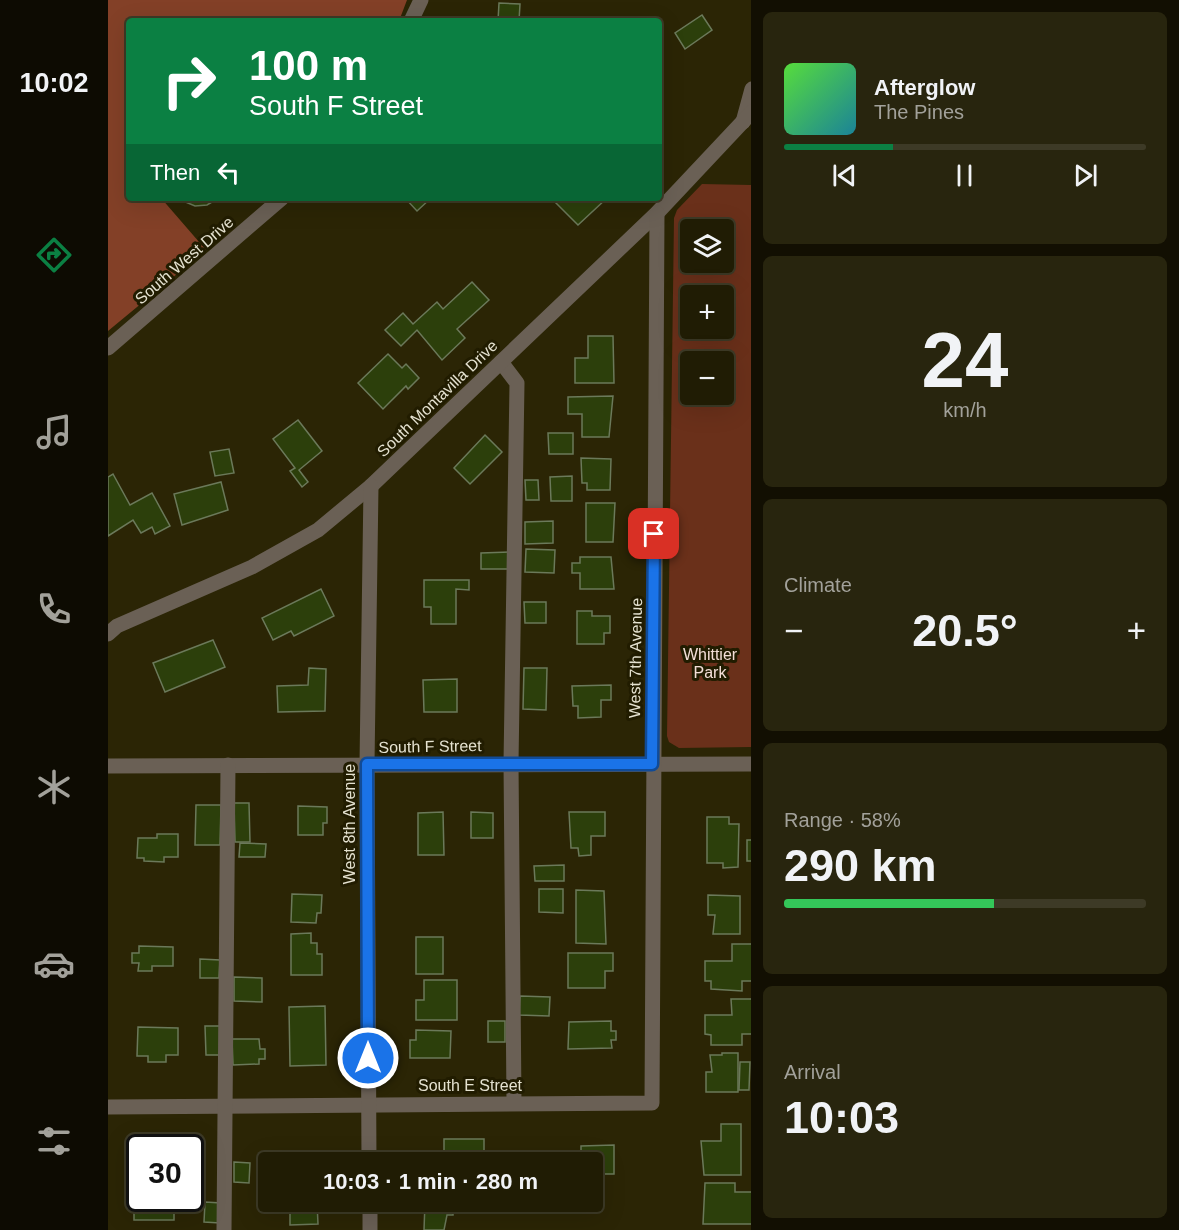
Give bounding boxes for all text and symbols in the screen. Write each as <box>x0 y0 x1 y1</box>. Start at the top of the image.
icon: right <box>150 42 228 120</box>
text: 100 m <box>249 42 368 89</box>
text: 10:02 <box>19 68 89 98</box>
text: Afterglow <box>874 75 975 100</box>
text: South F Street <box>249 91 423 121</box>
text: The Pines <box>874 101 964 123</box>
icon: left <box>212 156 245 189</box>
icon: previous <box>828 159 861 192</box>
icon: pause <box>948 159 981 192</box>
icon: next <box>1069 159 1102 192</box>
text: Then <box>150 160 200 185</box>
street label: South West Drive <box>132 213 237 308</box>
map controls <box>680 219 734 405</box>
button: layers <box>680 219 734 273</box>
icon: directions <box>33 234 75 276</box>
button: + <box>680 285 734 339</box>
text: 24 <box>922 316 1008 404</box>
street label: South Montavilla Drive <box>374 337 501 460</box>
button: − <box>680 351 734 405</box>
text: km/h <box>943 399 987 421</box>
icon: music <box>33 411 75 453</box>
pin <box>628 508 679 559</box>
icon: arrive <box>637 517 670 550</box>
text: Climate <box>784 574 852 596</box>
icon: phone <box>33 588 75 630</box>
street label: West 7th Avenue <box>626 598 645 718</box>
text: 20.5° <box>912 605 1018 656</box>
text: − <box>784 612 803 649</box>
text: + <box>1127 612 1146 649</box>
park label: Whittier Park <box>683 646 738 681</box>
street label: South F Street <box>378 737 482 756</box>
street label: West 8th Avenue <box>341 764 358 884</box>
icon: climate <box>33 766 75 808</box>
text: Range · 58% <box>784 809 901 831</box>
text: 290 km <box>784 840 937 891</box>
icon: car <box>33 943 75 985</box>
position arrow <box>336 1026 400 1090</box>
text: Arrival <box>784 1061 841 1083</box>
street label: South E Street <box>418 1077 523 1094</box>
text: 10:03 <box>784 1092 899 1143</box>
icon: filters <box>33 1120 75 1162</box>
speed limit sign: 30 <box>126 1134 204 1212</box>
text: 10:03 · 1 min · 280 m <box>323 1169 538 1194</box>

